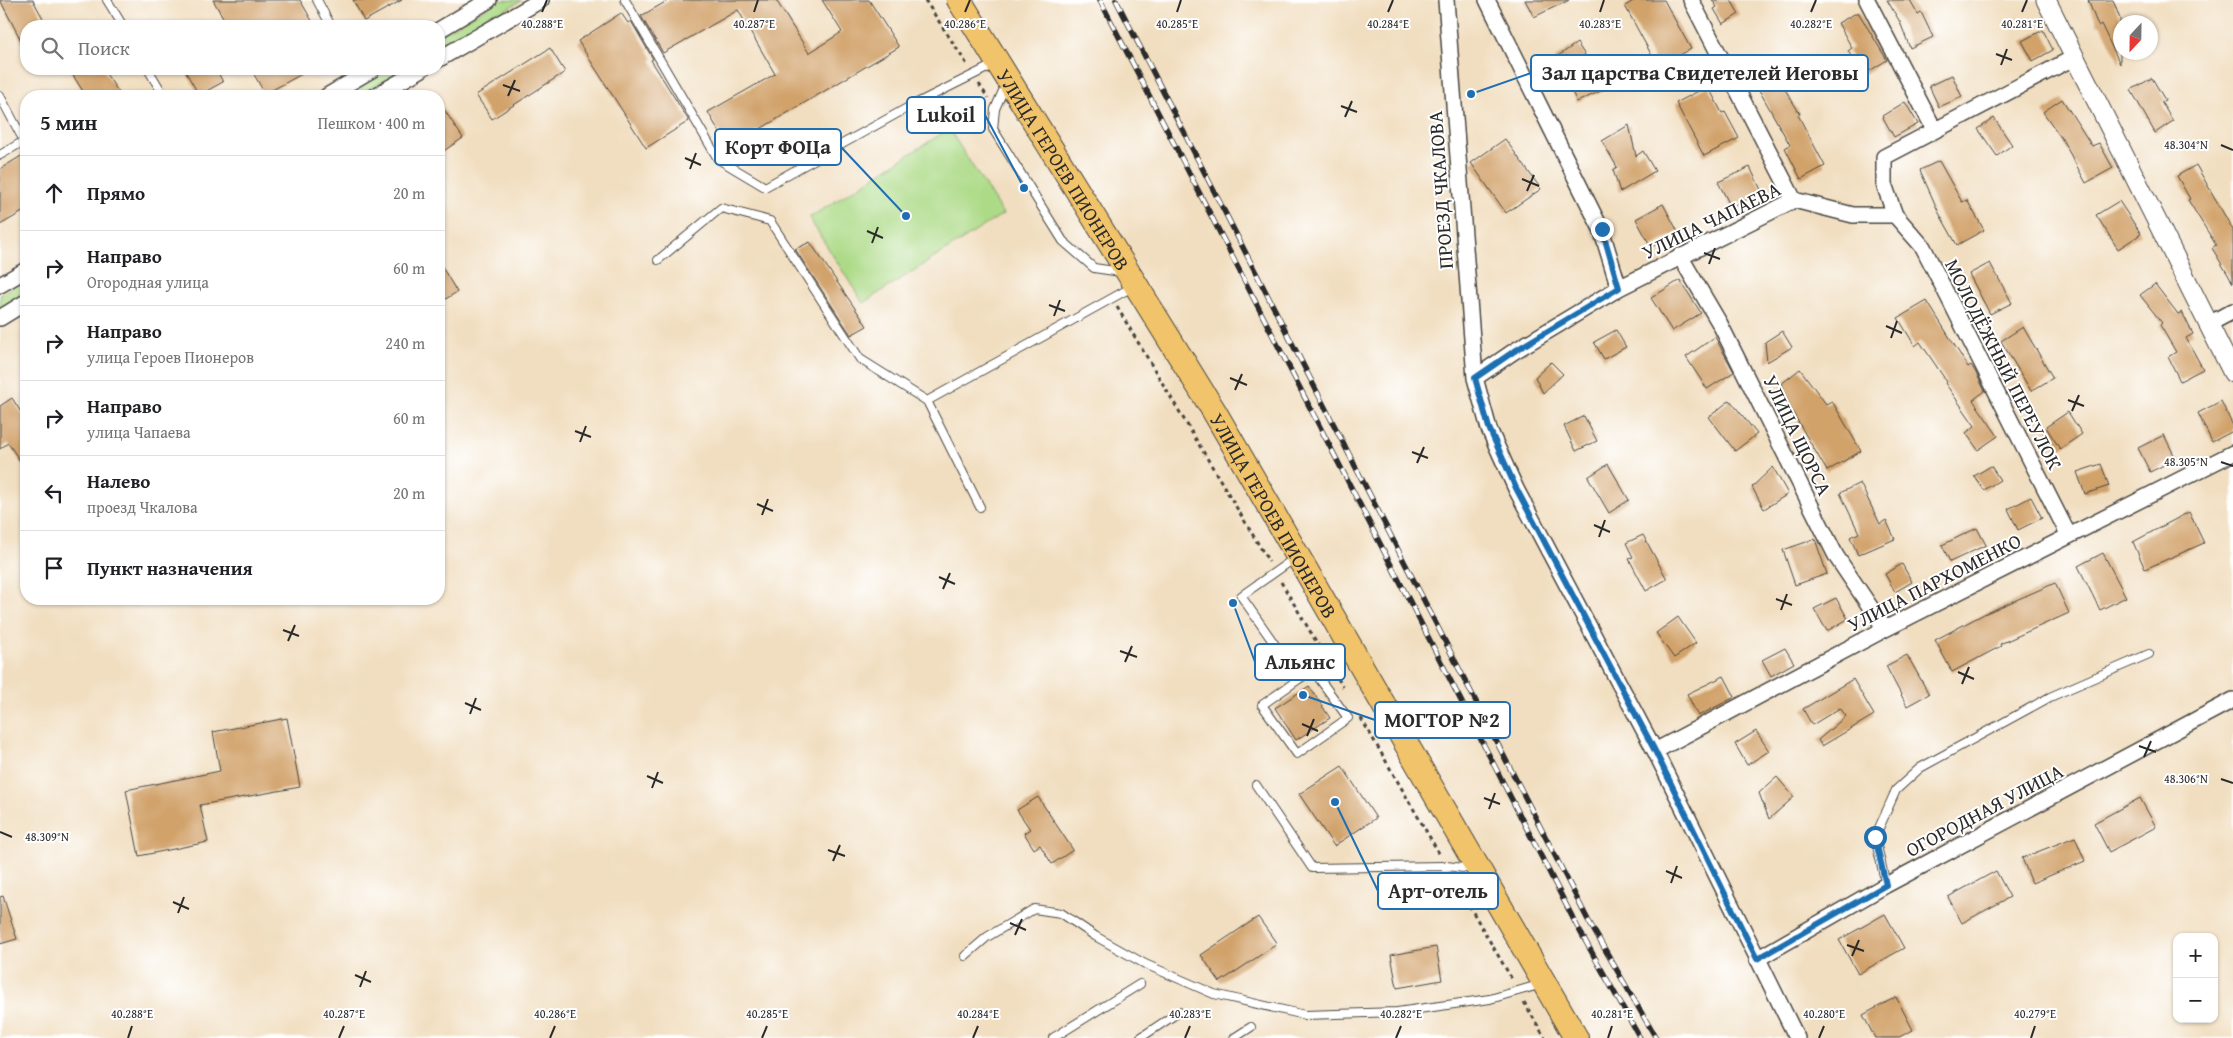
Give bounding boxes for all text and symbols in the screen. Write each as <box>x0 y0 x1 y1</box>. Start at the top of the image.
text: 40.288°E <box>521 15 563 32</box>
text: 40.287°E <box>733 15 775 32</box>
text: 40.286°E <box>944 15 986 32</box>
text: 40.285°E <box>1156 15 1198 32</box>
text: 40.284°E <box>1367 15 1409 32</box>
text: 40.283°E <box>1579 15 1621 32</box>
text: 40.282°E <box>1790 15 1832 32</box>
text: 40.281°E <box>2001 15 2043 32</box>
north arrow <box>2113 15 2158 60</box>
search box <box>20 20 445 75</box>
icon: search <box>38 34 66 62</box>
text: Поиск <box>78 34 130 62</box>
callout: Зал царства Свидетелей Иеговы <box>1531 55 1868 91</box>
text: Зал царства Свидетелей Иеговы <box>1542 57 1858 88</box>
street label: УЛИЦА ГЕРОЕВ ПИОНЕРОВ <box>990 63 1138 276</box>
callout: Lukoil <box>907 97 985 133</box>
text: Lukoil <box>917 99 976 130</box>
text: 5 мин <box>40 107 97 138</box>
street label: ПРОЕЗД ЧКАЛОВА <box>1420 110 1460 270</box>
text: Пешком · 400 m <box>318 111 425 135</box>
callout: Корт ФОЦа <box>715 129 841 165</box>
text: Корт ФОЦа <box>725 131 831 162</box>
text: 48.304°N <box>2164 136 2208 153</box>
street label: УЛИЦА ЧАПАЕВА <box>1637 174 1785 266</box>
icon: ahead <box>40 179 68 207</box>
text: Прямо <box>87 179 145 207</box>
text: 20 m <box>393 181 425 205</box>
route end <box>1591 218 1614 241</box>
text: Направо <box>87 242 162 270</box>
icon: right <box>40 254 68 282</box>
street label: МОЛОДЁЖНЫЙ ПЕРЕУЛОК <box>1938 254 2070 475</box>
text: 60 m <box>393 256 425 280</box>
text: Огородная улица <box>87 270 209 294</box>
text: Направо <box>87 317 162 345</box>
icon: right <box>40 329 68 357</box>
text: 240 m <box>385 331 425 355</box>
text: улица Героев Пионеров <box>87 345 254 369</box>
street label: УЛИЦА ЩОРСА <box>1756 370 1840 500</box>
text: Направо <box>87 392 162 420</box>
icon: right <box>40 404 68 432</box>
text: 60 m <box>393 406 425 430</box>
street label: УЛИЦА ГЕРОЕВ ПИОНЕРОВ <box>1203 407 1345 623</box>
text: улица Чапаева <box>87 420 191 444</box>
text: 48.305°N <box>2164 453 2208 470</box>
text: Налево <box>87 467 150 495</box>
icon: left <box>40 479 68 507</box>
text: 20 m <box>393 481 425 505</box>
text: проезд Чкалова <box>87 495 198 519</box>
street label: УЛИЦА ПАРХОМЕНКО <box>1842 526 2026 638</box>
icon: arrive <box>40 554 68 582</box>
text: Пункт назначения <box>87 554 253 582</box>
callout: Альянс <box>1255 644 1345 680</box>
text: Альянс <box>1265 646 1335 677</box>
callout: МОГТОР №2 <box>1375 702 1510 738</box>
text: МОГТОР №2 <box>1384 704 1500 735</box>
street label: ОГОРОДНАЯ УЛИЦА <box>1900 756 2068 864</box>
text: 48.306°N <box>2164 770 2208 787</box>
route start <box>1864 826 1887 849</box>
text: 48.309°N <box>25 828 69 845</box>
callout: Арт-отель <box>1378 873 1498 909</box>
text: Арт-отель <box>1388 875 1488 906</box>
map controls <box>2173 933 2218 1023</box>
button: + <box>2173 933 2218 978</box>
button: − <box>2173 978 2218 1023</box>
text: 40.288°E <box>111 1005 153 1022</box>
text: 40.287°E <box>323 1005 365 1022</box>
text: 40.286°E <box>534 1005 576 1022</box>
text: 40.285°E <box>746 1005 788 1022</box>
text: 40.284°E <box>957 1005 999 1022</box>
text: 40.283°E <box>1169 1005 1211 1022</box>
text: 40.282°E <box>1380 1005 1422 1022</box>
text: 40.281°E <box>1591 1005 1633 1022</box>
text: 40.280°E <box>1803 1005 1845 1022</box>
text: 40.279°E <box>2014 1005 2056 1022</box>

